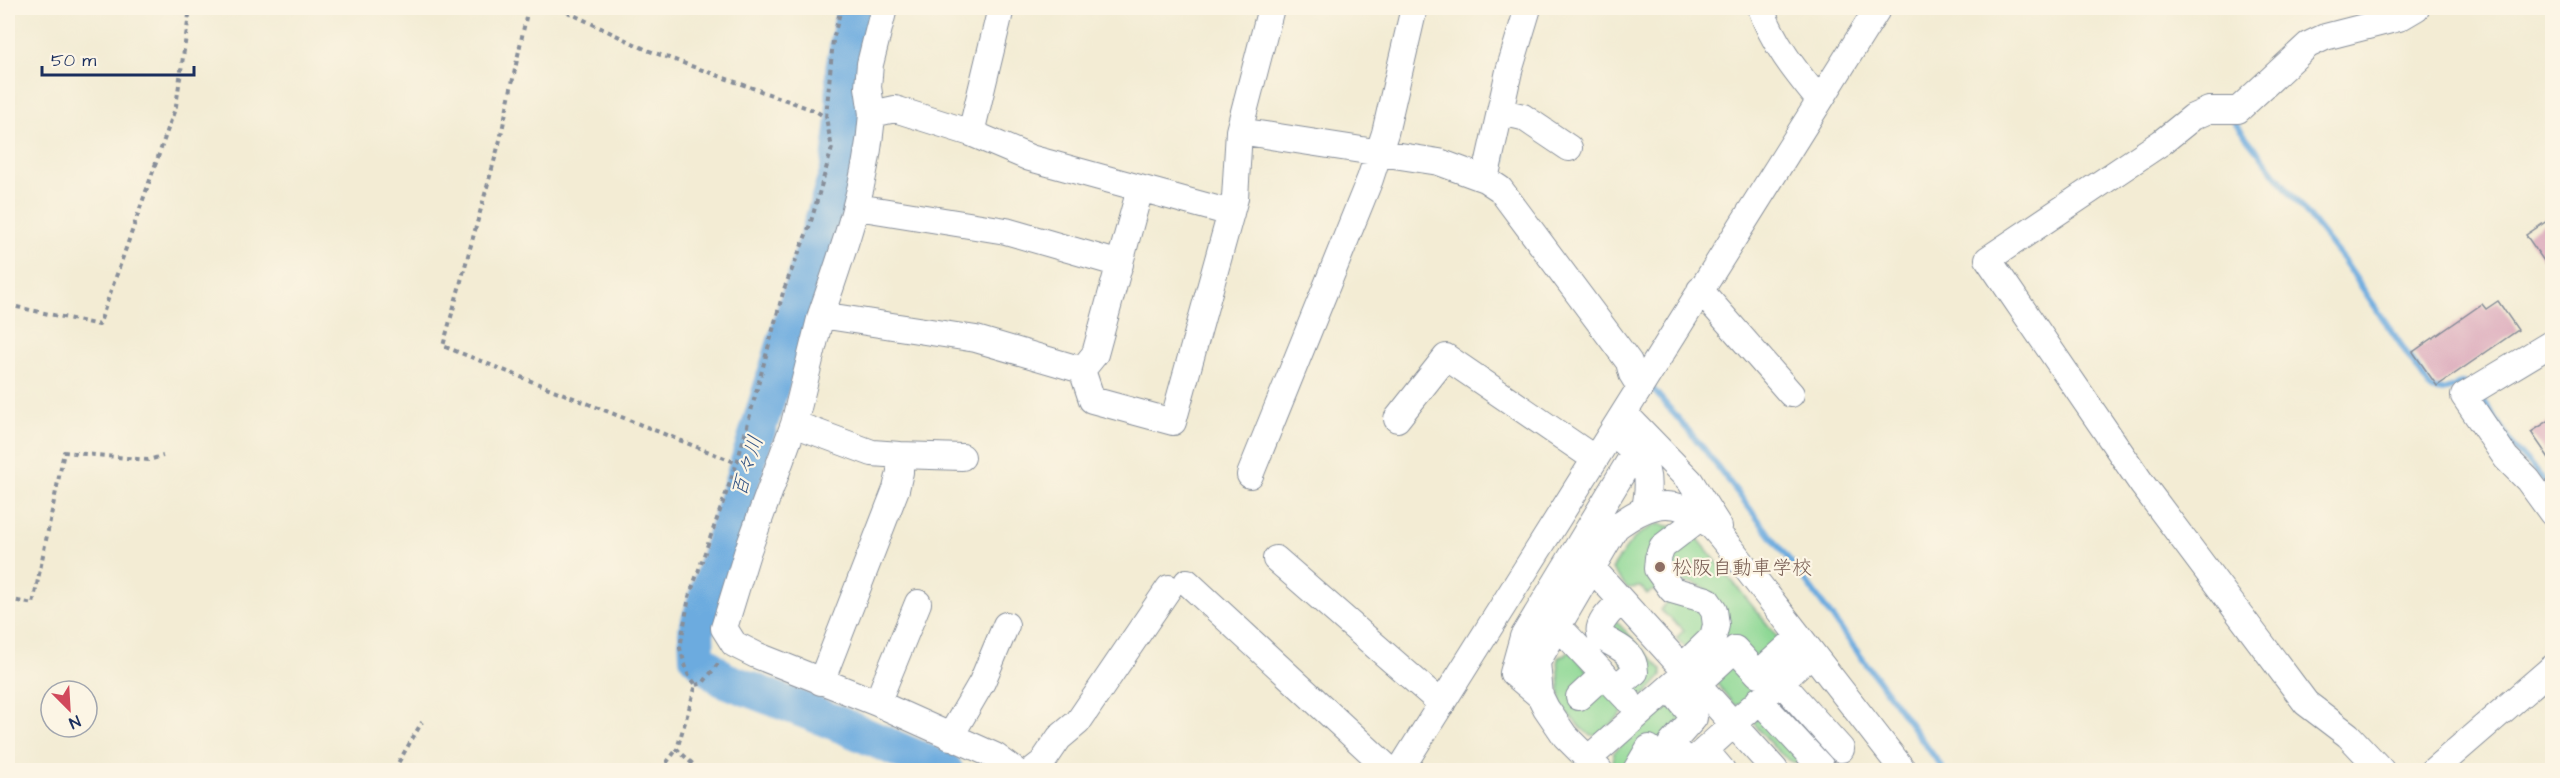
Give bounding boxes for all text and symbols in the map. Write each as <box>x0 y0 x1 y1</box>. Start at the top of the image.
scale bar <box>42 39 194 77</box>
text: 50 m <box>51 48 96 73</box>
water label: 百々川 <box>724 432 771 501</box>
place label: 松阪自動車学校 <box>1672 554 1812 582</box>
marker: 松阪自動車学校 <box>1653 560 1667 574</box>
north arrow <box>39 679 99 739</box>
text: N <box>66 710 84 734</box>

